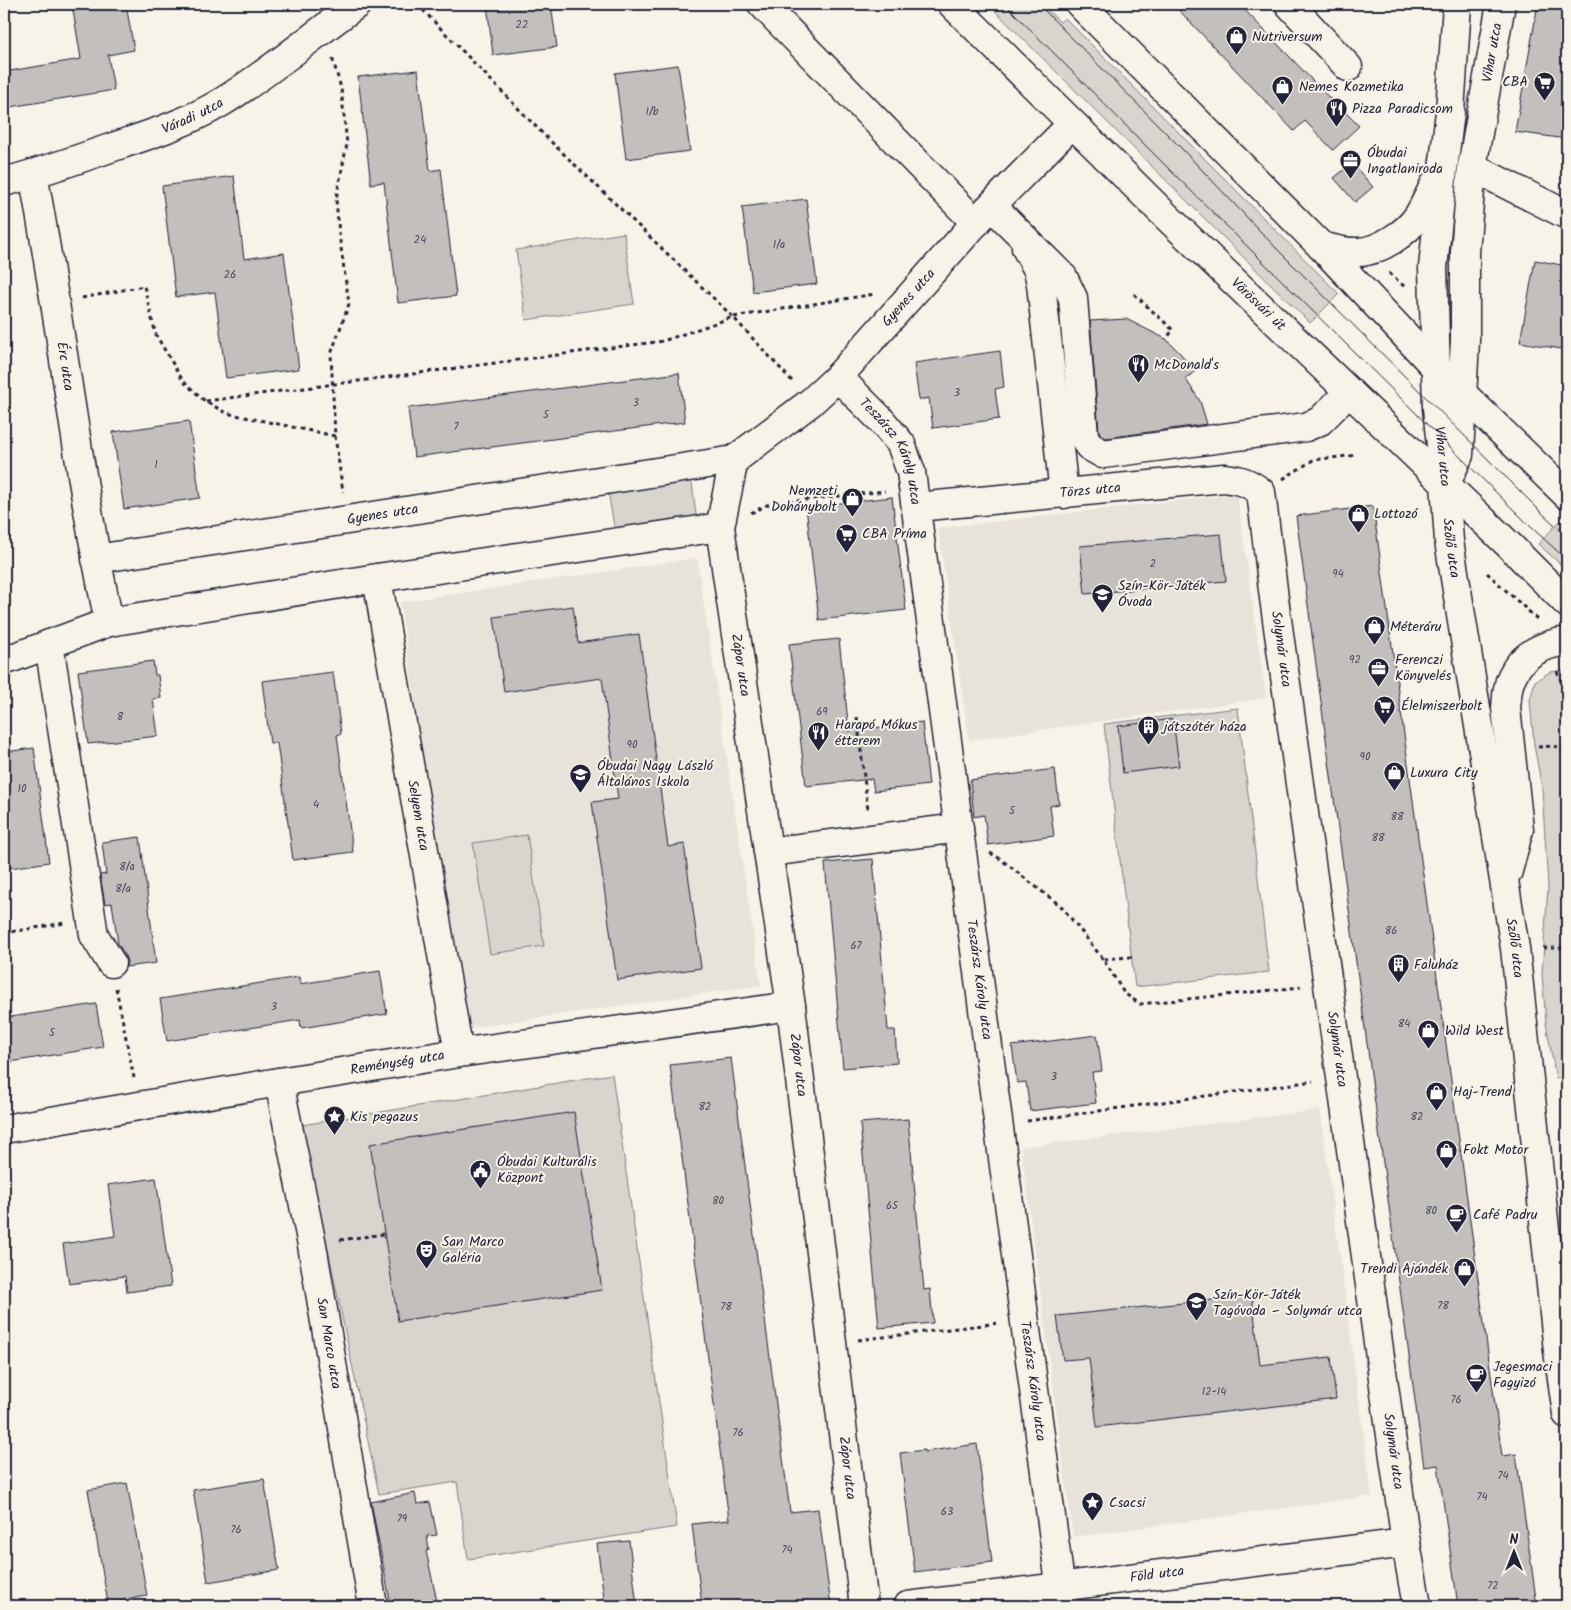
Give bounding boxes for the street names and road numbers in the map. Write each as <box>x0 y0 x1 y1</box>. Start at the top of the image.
street label: Vihar utca <box>1476 21 1508 84</box>
street label: Váradi utca <box>159 92 228 140</box>
street label: Gyenes utca <box>877 264 941 332</box>
street label: Vörösvári út <box>1226 273 1291 337</box>
street label: Érc utca <box>50 340 80 393</box>
street label: Teszársz Károly utca <box>854 393 926 506</box>
street label: Vihar utca <box>1428 425 1456 488</box>
street label: Törzs utca <box>1059 477 1122 504</box>
street label: Gyenes utca <box>345 498 420 531</box>
street label: Szőlő utca <box>1436 517 1466 580</box>
street label: Solymár utca <box>1265 610 1297 689</box>
street label: Zápor utca <box>725 632 756 698</box>
street label: Selyem utca <box>401 778 435 853</box>
street label: Szőlő utca <box>1499 916 1529 979</box>
street label: Teszársz Károly utca <box>960 918 998 1041</box>
street label: Solymár utca <box>1321 1010 1353 1089</box>
street label: Zápor utca <box>783 1032 813 1098</box>
street label: Reménység utca <box>349 1044 446 1081</box>
street label: San Marco utca <box>310 1296 347 1391</box>
street label: Teszársz Károly utca <box>1014 1319 1052 1443</box>
street label: Solymár utca <box>1377 1412 1409 1491</box>
street label: Zápor utca <box>832 1435 862 1501</box>
street label: Föld utca <box>1129 1560 1186 1589</box>

